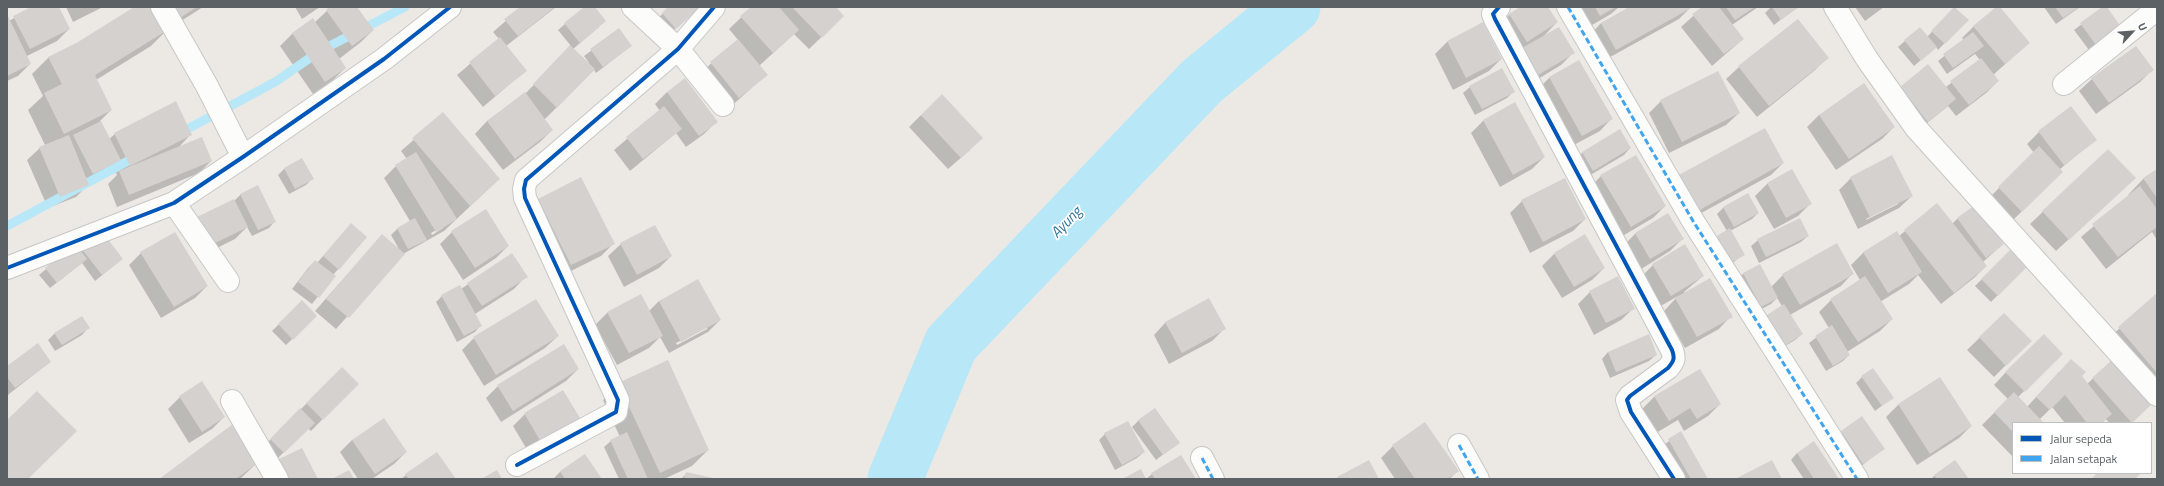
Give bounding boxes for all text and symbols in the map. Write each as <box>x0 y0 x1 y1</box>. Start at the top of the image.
north arrow <box>2112 12 2152 52</box>
text: U <box>2134 20 2152 33</box>
water label: Ayung <box>1048 204 1086 242</box>
legend <box>2012 422 2152 474</box>
text: Jalur sepeda <box>2050 429 2112 448</box>
text: Jalan setapak <box>2050 449 2117 468</box>

